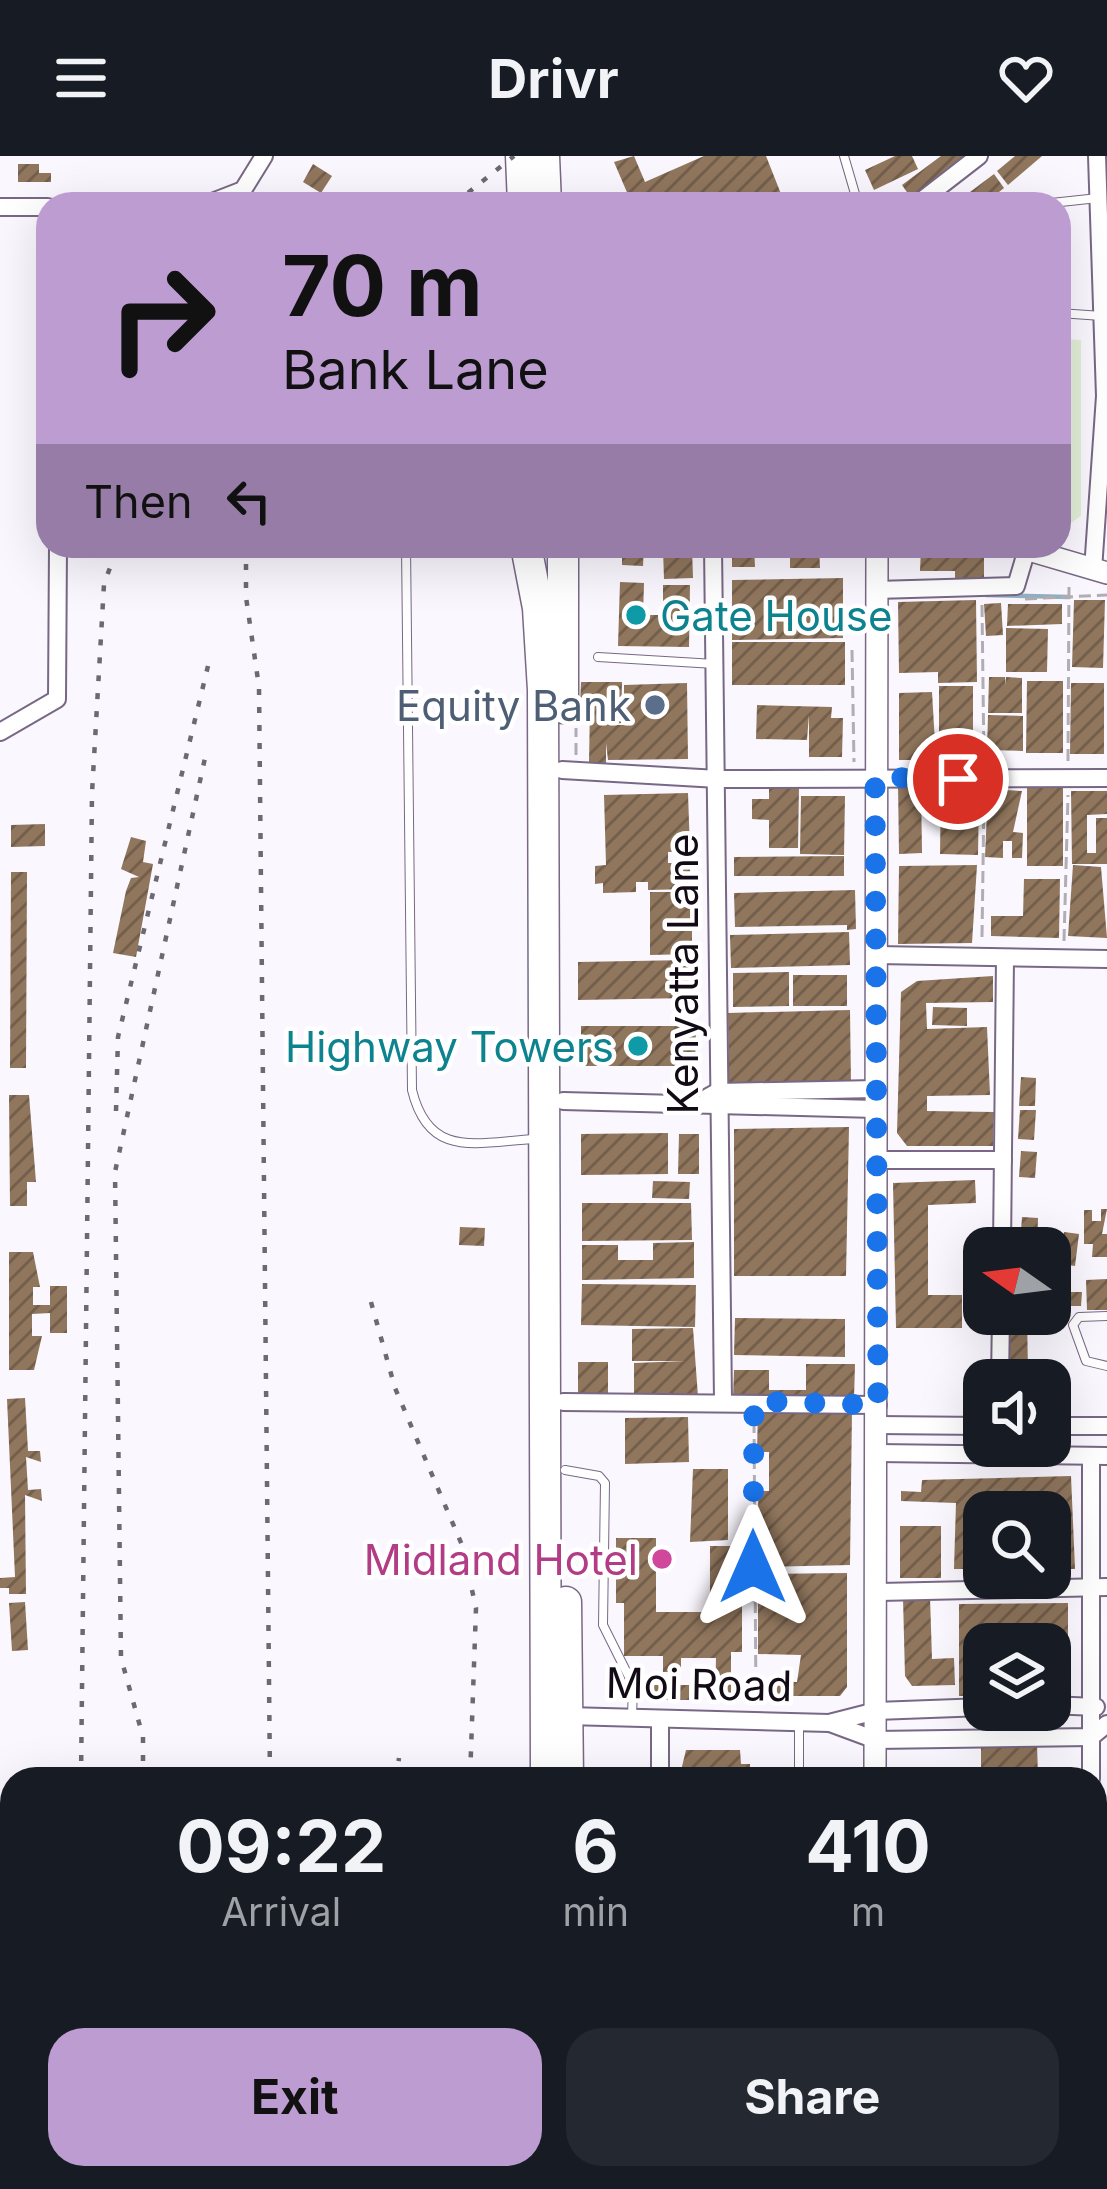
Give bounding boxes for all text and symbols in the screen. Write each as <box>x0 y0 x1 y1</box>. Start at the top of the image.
icon: menu <box>48 45 114 111</box>
icon: heart <box>993 45 1059 111</box>
text: Drivr <box>488 46 619 111</box>
text: 70 m <box>282 235 483 336</box>
icon: right <box>84 240 240 396</box>
text: Bank Lane <box>282 337 549 402</box>
icon: left <box>216 468 282 534</box>
text: Then <box>84 474 192 529</box>
place label: Gate House <box>660 590 892 641</box>
marker: Gate House <box>623 602 649 628</box>
place label: Equity Bank <box>396 680 631 731</box>
marker: Equity Bank <box>642 692 668 718</box>
pin <box>907 728 1009 830</box>
icon: arrive <box>925 746 991 812</box>
street label: Kenyatta Lane <box>657 834 708 1114</box>
place label: Highway Towers <box>285 1021 614 1072</box>
marker: Highway Towers <box>625 1033 651 1059</box>
north arrow <box>963 1227 1071 1335</box>
map controls <box>963 1227 1071 1731</box>
button: sound <box>963 1359 1071 1467</box>
button: search <box>963 1491 1071 1599</box>
position arrow <box>690 1504 816 1630</box>
place label: Midland Hotel <box>364 1534 638 1585</box>
marker: Midland Hotel <box>649 1546 675 1572</box>
button: layers <box>963 1623 1071 1731</box>
street label: Moi Road <box>605 1657 793 1711</box>
text: 09:22 <box>176 1802 386 1889</box>
text: 6 <box>572 1802 619 1889</box>
text: 410 <box>805 1802 931 1889</box>
text: Arrival <box>221 1888 341 1935</box>
text: min <box>562 1888 629 1935</box>
text: m <box>851 1888 885 1935</box>
button: Exit <box>48 2028 542 2166</box>
button: Share <box>566 2028 1059 2166</box>

